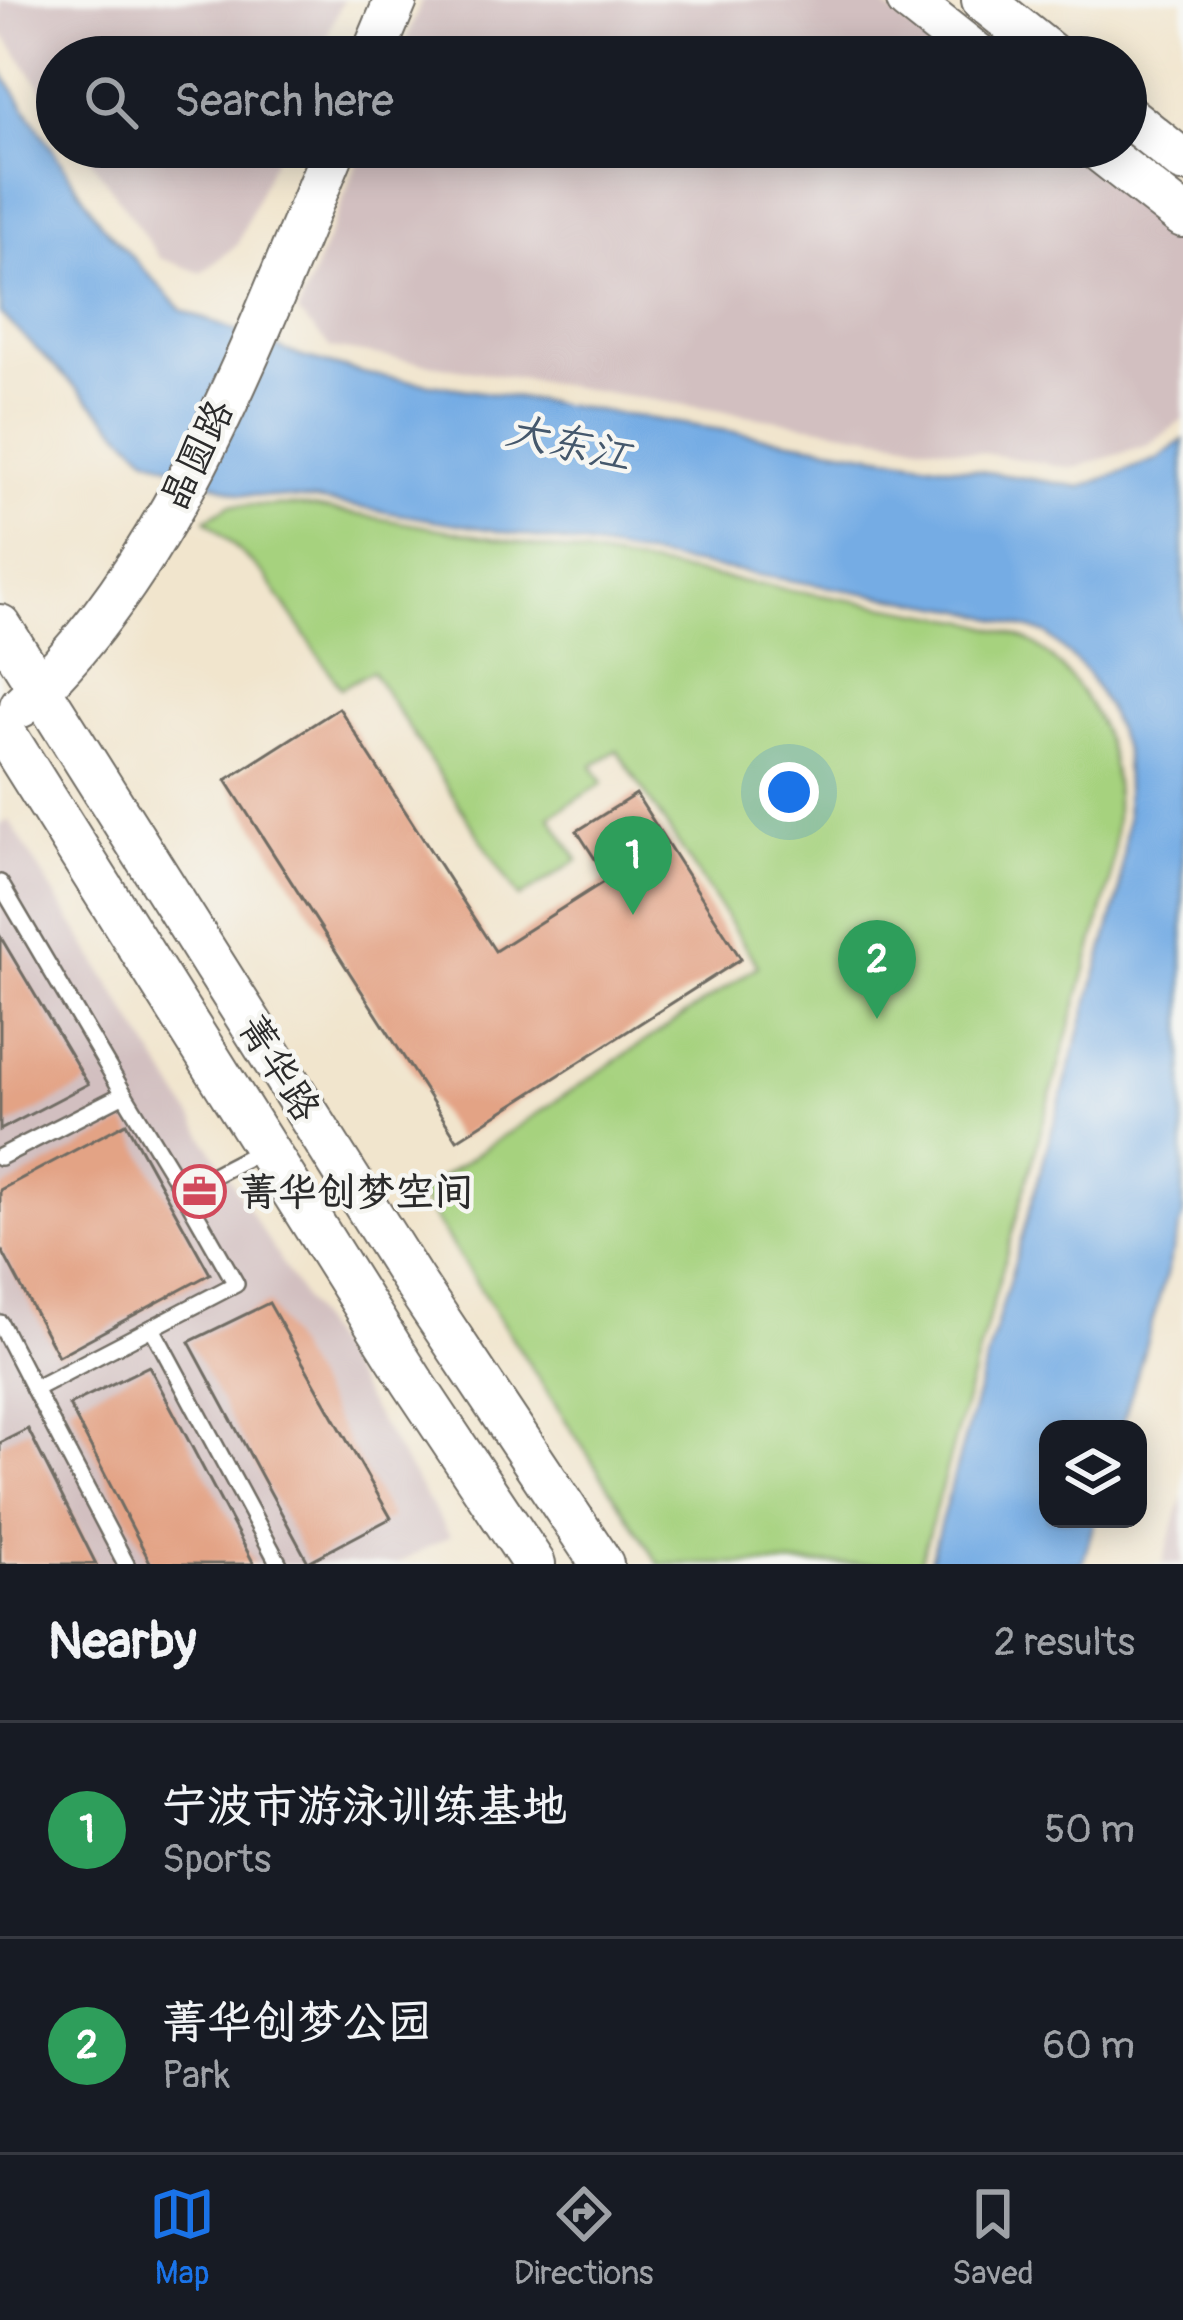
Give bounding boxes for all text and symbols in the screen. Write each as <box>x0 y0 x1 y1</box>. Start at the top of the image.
search box <box>36 36 1147 168</box>
icon: search <box>78 69 144 135</box>
text: Search here <box>174 74 394 130</box>
street label: 晶圆路 <box>149 392 245 518</box>
water label: 大东江 <box>502 404 638 484</box>
your location <box>759 762 819 822</box>
pin: 1 <box>594 816 672 915</box>
pin: 2 <box>838 920 916 1019</box>
street label: 菁华路 <box>227 1005 331 1131</box>
office icon: 菁华创梦空间 <box>172 1164 228 1220</box>
place label: 菁华创梦空间 <box>239 1168 473 1217</box>
map controls <box>1039 1420 1147 1528</box>
button: layers <box>1039 1420 1147 1528</box>
text: Nearby <box>48 1610 196 1674</box>
text: 2 results <box>994 1618 1135 1667</box>
text: 宁波市游泳训练基地 <box>162 1779 567 1835</box>
text: 1 <box>79 1805 95 1854</box>
text: 50 m <box>1044 1805 1135 1854</box>
text: Sports <box>162 1835 271 1884</box>
text: 菁华创梦公园 <box>162 1995 432 2051</box>
text: 2 <box>76 2021 98 2070</box>
text: 60 m <box>1043 2021 1135 2070</box>
text: Park <box>162 2051 230 2100</box>
tab: Map <box>149 2181 215 2294</box>
tab: Directions <box>514 2181 654 2294</box>
tab: Saved <box>952 2181 1034 2294</box>

